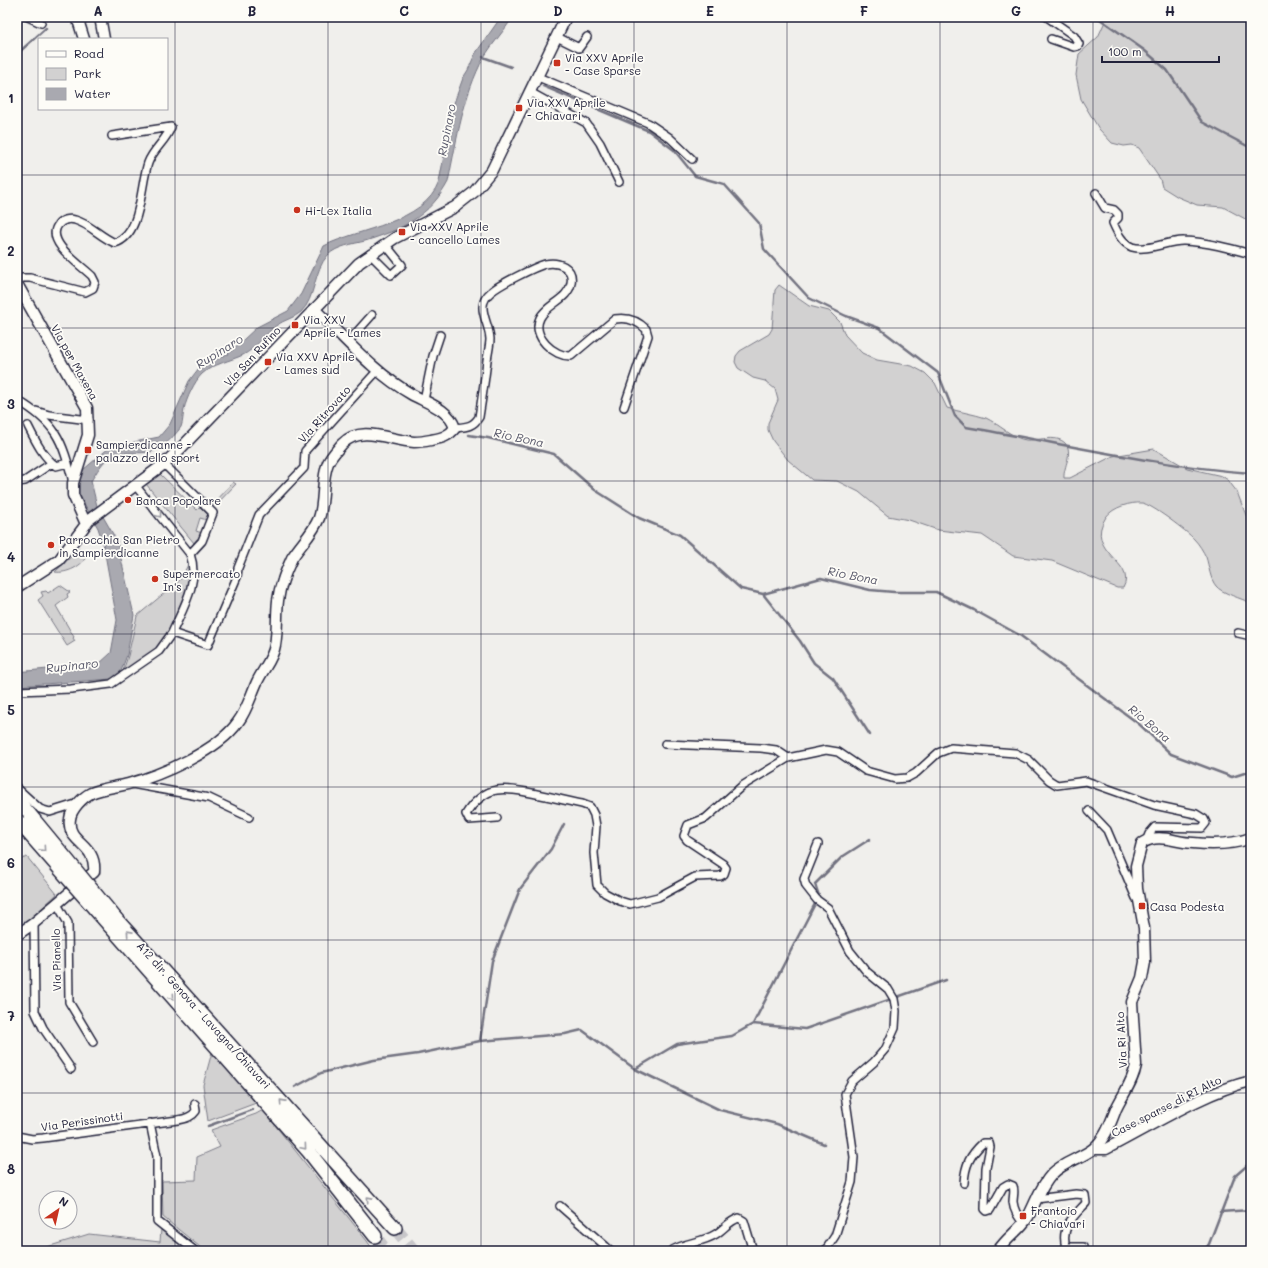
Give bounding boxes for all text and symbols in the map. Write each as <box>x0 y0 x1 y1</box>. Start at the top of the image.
text: A <box>93 2 103 19</box>
text: B <box>248 2 257 19</box>
text: C <box>399 2 409 19</box>
text: D <box>553 2 563 19</box>
text: E <box>706 2 714 19</box>
text: F <box>860 2 868 19</box>
text: G <box>1011 2 1021 19</box>
text: H <box>1165 2 1175 19</box>
legend <box>38 38 168 110</box>
scale bar <box>1102 38 1219 64</box>
text: 100 m <box>1108 43 1142 59</box>
text: Road <box>74 45 104 61</box>
place label: Via XXV Aprile - Case Sparse <box>565 50 644 78</box>
marker: Via XXV Aprile - Case Sparse <box>552 58 562 68</box>
text: Park <box>74 65 101 81</box>
text: Water <box>74 85 111 101</box>
text: 1 <box>8 89 14 106</box>
place label: Via XXV Aprile - Chiavari <box>527 95 606 123</box>
water label: Rupinaro <box>433 103 459 157</box>
marker: Via XXV Aprile - Chiavari <box>514 103 524 113</box>
place label: Hi-Lex Italia <box>305 203 372 218</box>
marker: Hi-Lex Italia <box>292 205 302 215</box>
place label: Via XXV Aprile - cancello Lames <box>410 219 500 247</box>
marker: Via XXV Aprile - cancello Lames <box>397 227 407 237</box>
text: 2 <box>7 242 15 259</box>
place label: Via XXV Aprile - Lames <box>303 312 381 340</box>
marker: Via XXV Aprile - Lames <box>290 320 300 330</box>
street label: Via per Maxena <box>48 321 102 403</box>
street label: Via San Rufino <box>220 322 284 389</box>
water label: Rupinaro <box>192 330 246 372</box>
place label: Via XXV Aprile - Lames sud <box>276 349 355 377</box>
marker: Via XXV Aprile - Lames sud <box>263 357 273 367</box>
street label: Via Ritrovato <box>294 382 354 446</box>
text: 3 <box>7 395 15 412</box>
water label: Rio Bona <box>492 424 546 450</box>
place label: Sampierdicanne - palazzo dello sport <box>96 437 200 465</box>
marker: Sampierdicanne - palazzo dello sport <box>83 445 93 455</box>
place label: Banca Popolare <box>136 493 221 508</box>
marker: Banca Popolare <box>123 495 133 505</box>
one-way arrow <box>155 511 162 518</box>
place label: Parrocchia San Pietro in Sampierdicanne <box>59 532 180 560</box>
marker: Parrocchia San Pietro in Sampierdicanne <box>46 540 56 550</box>
text: 4 <box>7 548 15 565</box>
water label: Rio Bona <box>826 562 880 588</box>
place label: Supermercato In's <box>163 566 241 594</box>
marker: Supermercato In's <box>150 574 160 584</box>
water label: Rupinaro <box>45 654 99 676</box>
water label: Rio Bona <box>1125 700 1175 746</box>
text: 5 <box>7 701 15 718</box>
one-way arrow <box>38 844 45 852</box>
text: 6 <box>7 854 15 871</box>
place label: Casa Podesta <box>1150 899 1225 914</box>
marker: Casa Podesta <box>1137 901 1147 911</box>
street label: Via Pianello <box>48 928 64 991</box>
one-way arrow <box>127 930 134 938</box>
street label: A12 dir. Genova - Lavagna/Chiavari <box>134 938 274 1092</box>
one-way arrow <box>167 992 174 999</box>
text: 7 <box>7 1007 15 1024</box>
street label: Via Ri Alto <box>1112 1011 1130 1069</box>
street label: Case sparse di RI Alto <box>1108 1072 1224 1140</box>
one-way arrow <box>279 1099 287 1107</box>
street label: Via Perissinotti <box>40 1108 124 1134</box>
one-way arrow <box>300 1142 307 1149</box>
text: 8 <box>7 1160 15 1177</box>
north arrow <box>38 1190 78 1230</box>
text: N <box>56 1193 72 1210</box>
one-way arrow <box>367 1196 374 1203</box>
place label: Frantoio - Chiavari <box>1031 1203 1085 1231</box>
marker: Frantoio - Chiavari <box>1018 1211 1028 1221</box>

